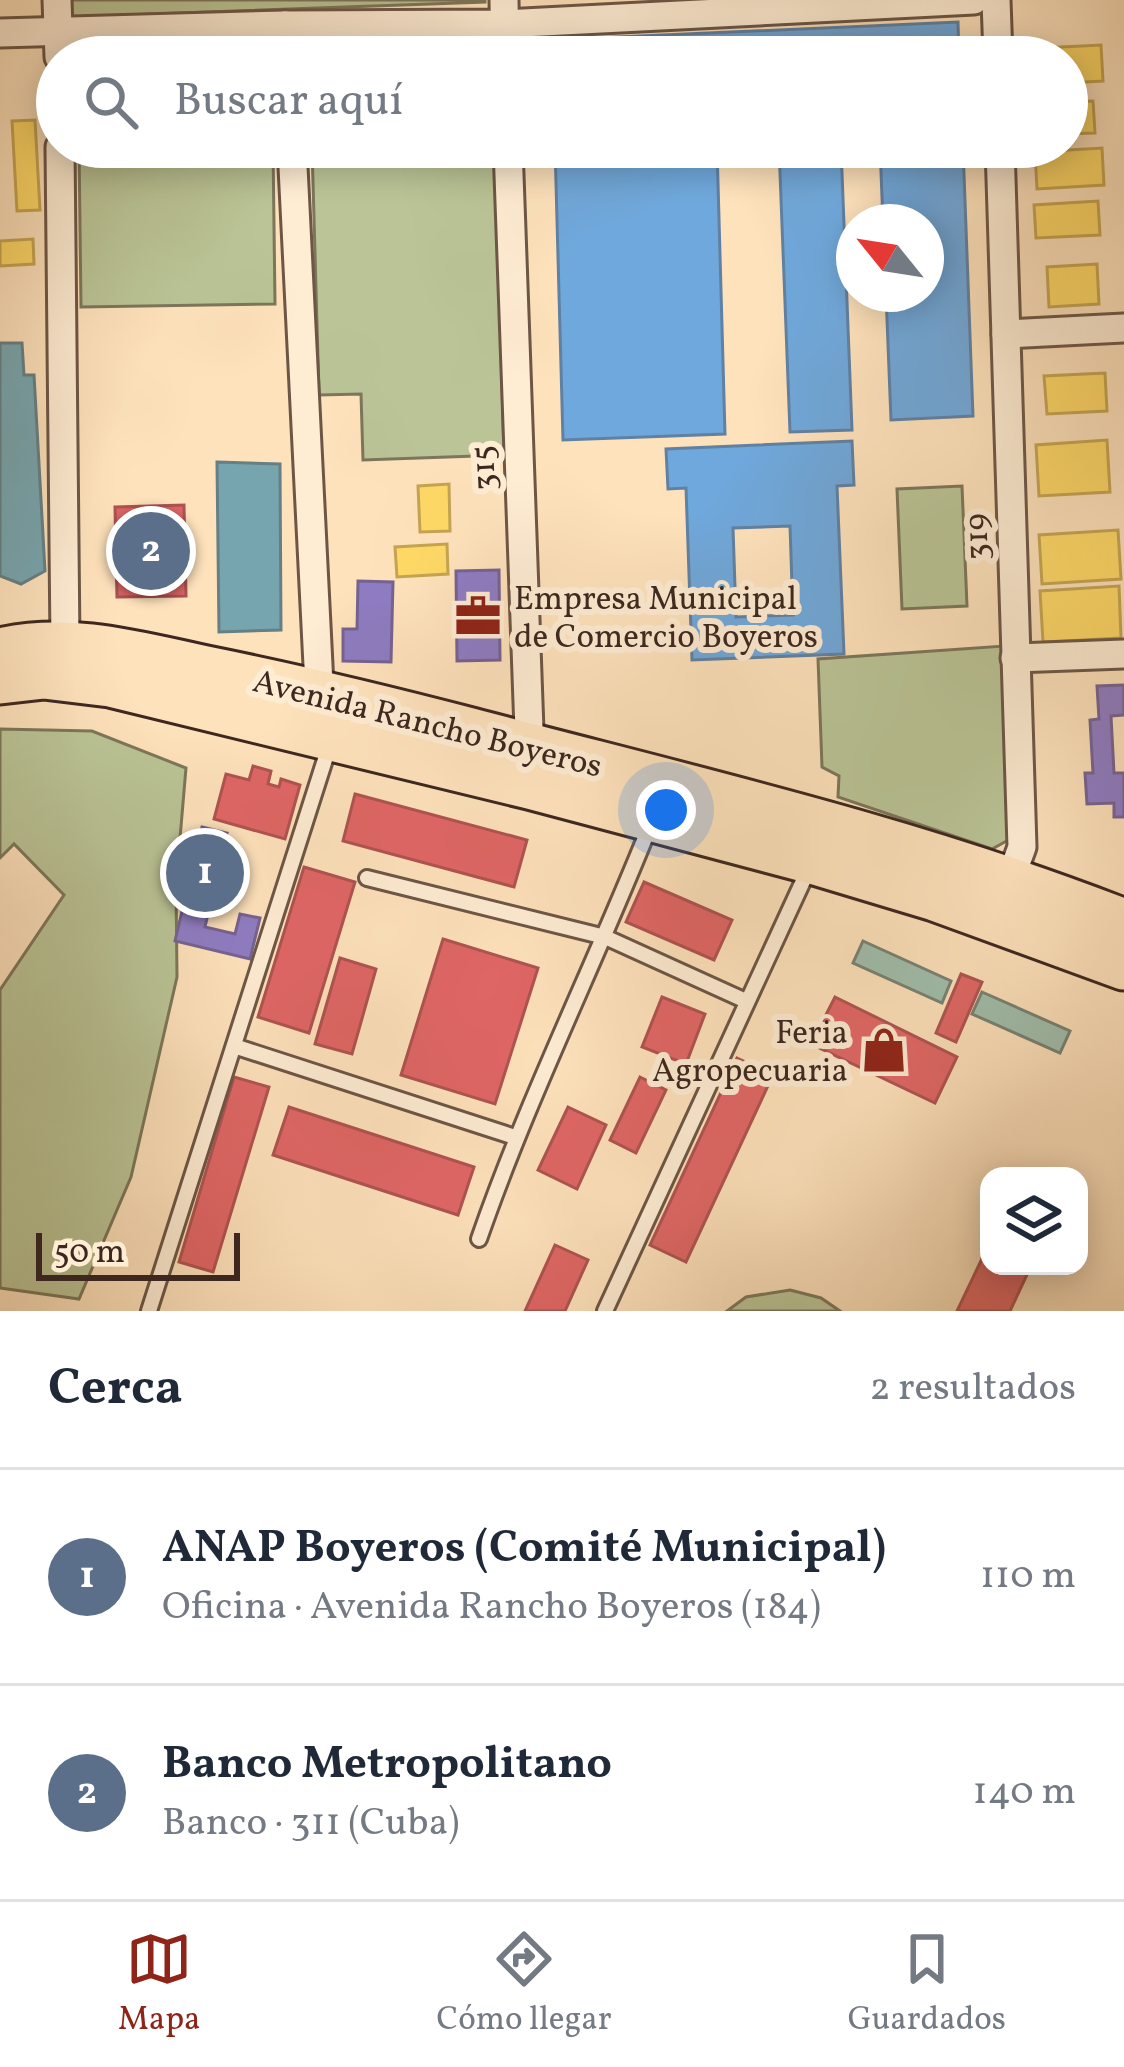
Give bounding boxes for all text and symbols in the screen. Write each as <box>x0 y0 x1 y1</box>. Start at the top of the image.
search box <box>36 36 1088 168</box>
icon: search <box>78 69 144 135</box>
text: Buscar aquí <box>174 71 403 134</box>
north arrow <box>836 204 944 312</box>
street label: 315 <box>462 444 510 492</box>
pin: 2 <box>112 506 190 596</box>
street label: 319 <box>955 513 1003 561</box>
place label: Empresa Municipal de Comercio Boyeros <box>514 578 818 662</box>
office icon: Empresa Municipal de Comercio Boyeros <box>453 591 503 641</box>
street label: Avenida Rancho Boyeros <box>248 660 606 792</box>
your location <box>636 780 696 840</box>
pin: 1 <box>166 828 244 918</box>
place label: Feria Agropecuaria <box>652 1012 848 1096</box>
shop icon: Feria Agropecuaria <box>859 1025 909 1075</box>
map controls <box>980 1167 1088 1275</box>
button: layers <box>980 1167 1088 1275</box>
scale bar <box>36 1227 240 1280</box>
text: 50 m <box>54 1231 125 1277</box>
text: Cerca <box>48 1354 183 1425</box>
text: 2 resultados <box>870 1362 1076 1416</box>
text: ANAP Boyeros (Comité Municipal) <box>162 1518 886 1581</box>
text: 1 <box>79 1550 95 1604</box>
text: 110 m <box>980 1550 1076 1604</box>
text: Oficina · Avenida Rancho Boyeros (184) <box>162 1581 821 1635</box>
text: Banco Metropolitano <box>162 1734 612 1797</box>
text: 2 <box>77 1766 97 1820</box>
text: 140 m <box>973 1766 1076 1820</box>
text: Banco · 311 (Cuba) <box>162 1797 459 1851</box>
tab: Mapa <box>118 1926 201 2044</box>
tab: Cómo llegar <box>437 1926 612 2044</box>
tab: Guardados <box>848 1926 1006 2044</box>

